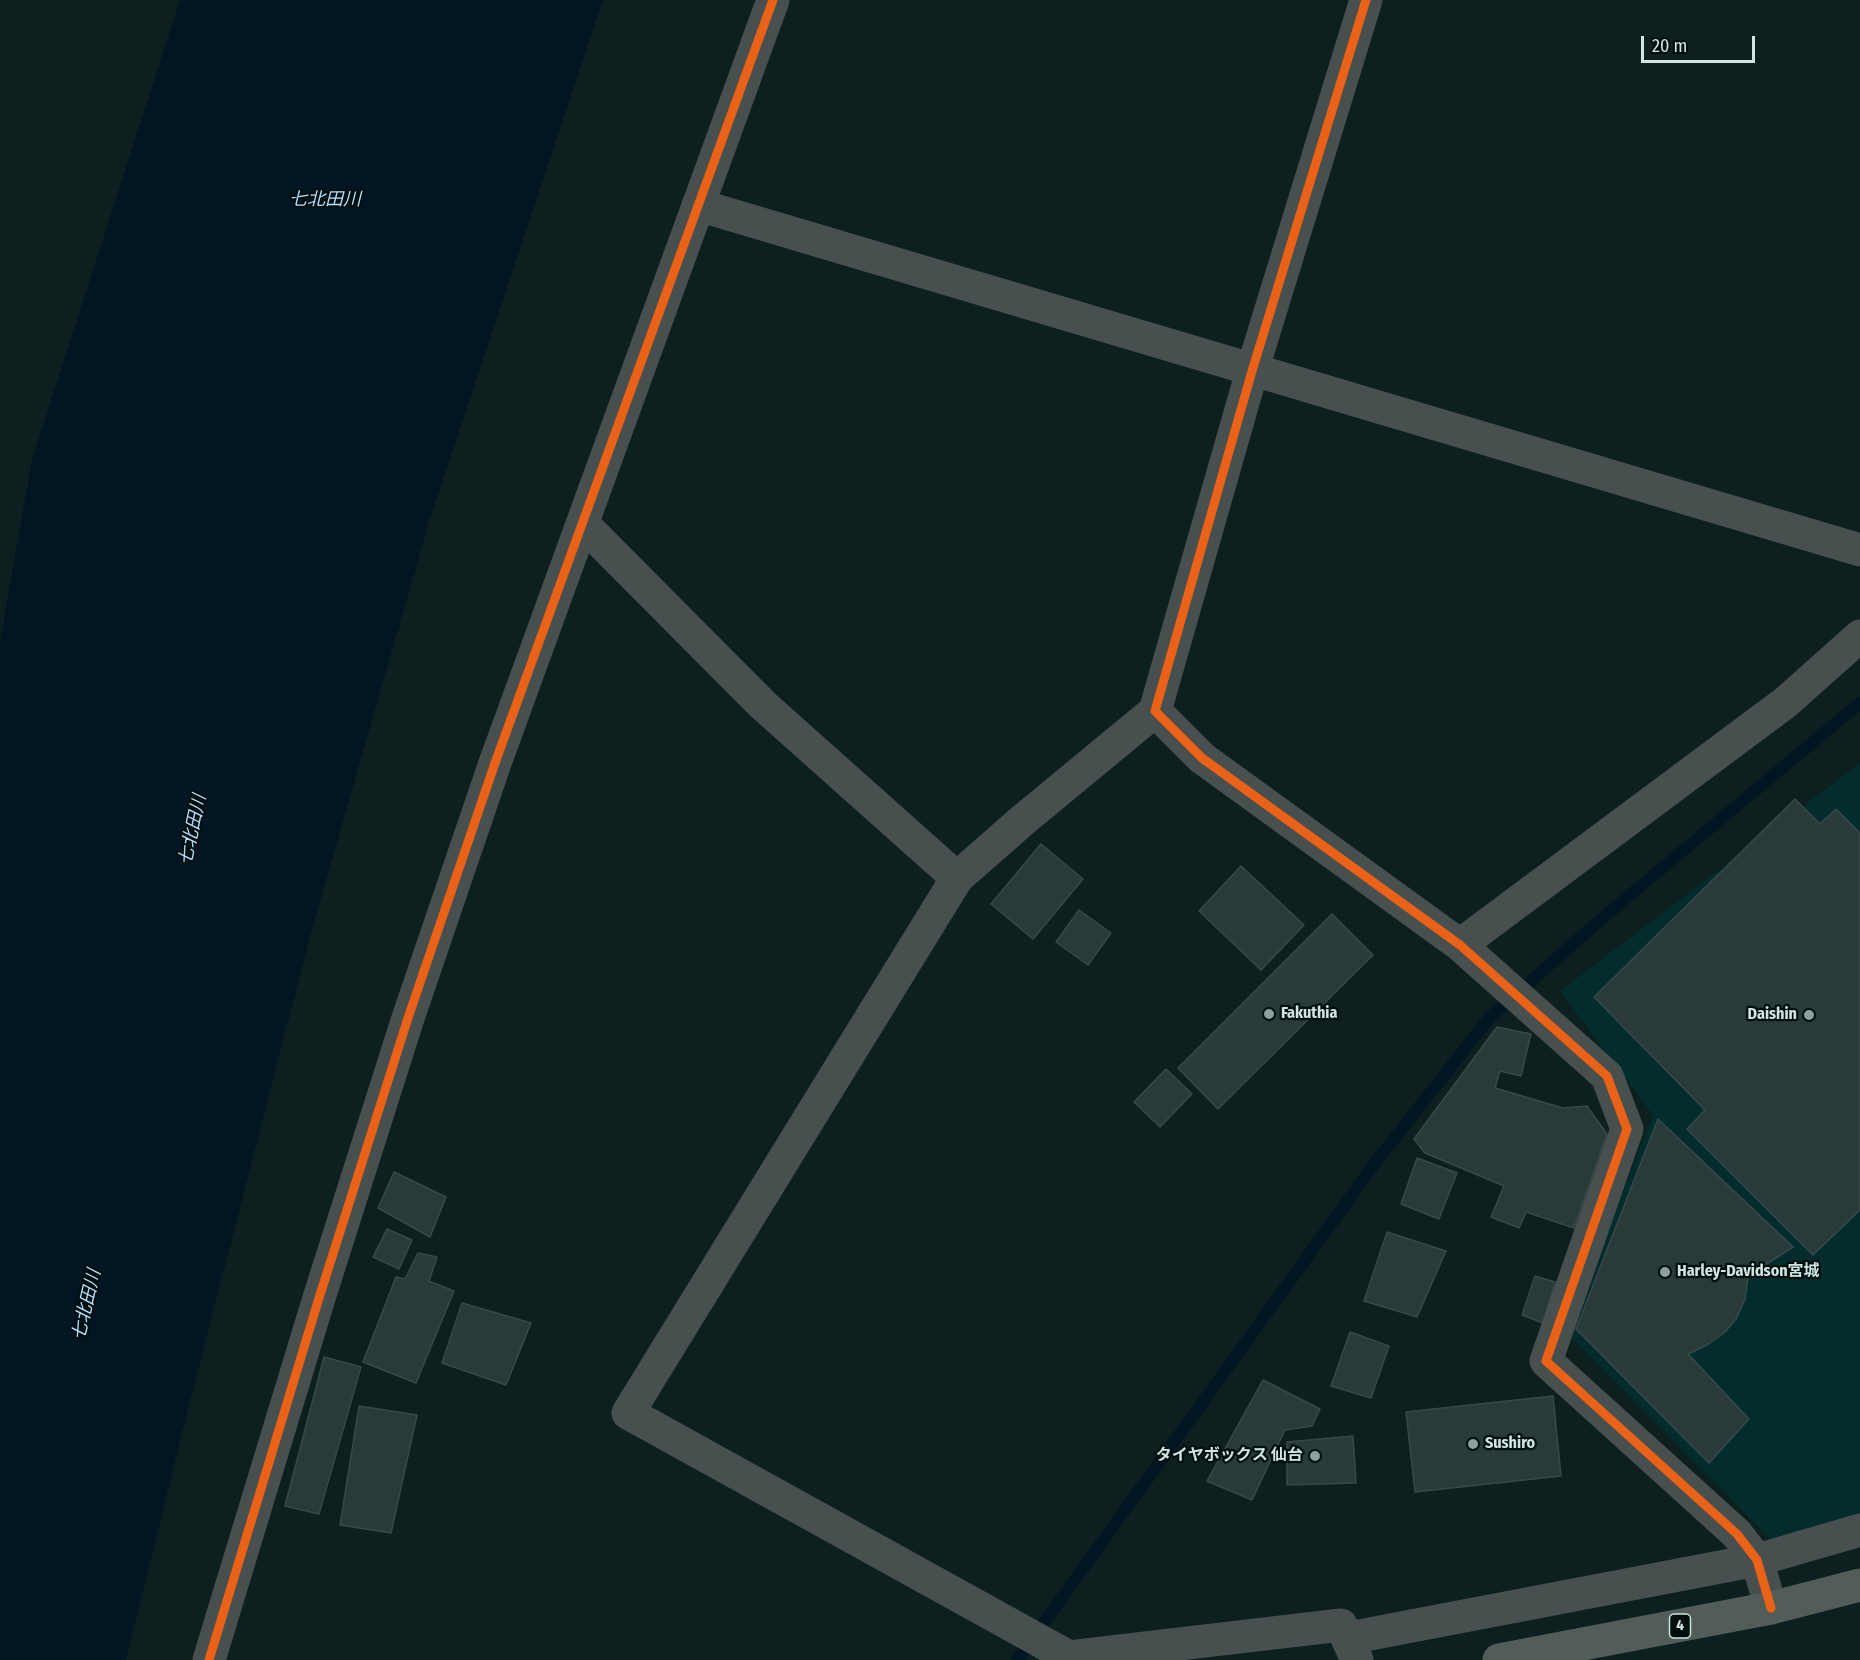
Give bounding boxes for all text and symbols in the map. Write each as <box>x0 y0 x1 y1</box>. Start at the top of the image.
scale bar <box>1644 24 1758 62</box>
text: 20 m <box>1652 35 1687 57</box>
water label: 七北田川 <box>289 189 361 211</box>
water label: 七北田川 <box>175 793 211 867</box>
place label: Fakuthia <box>1281 1004 1337 1024</box>
place label: Daishin <box>1748 1005 1797 1025</box>
marker: Fakuthia <box>1262 1007 1276 1021</box>
marker: Daishin <box>1802 1008 1816 1022</box>
place label: Harley-Davidson宮城 <box>1677 1262 1820 1282</box>
marker: Harley-Davidson宮城 <box>1658 1265 1672 1279</box>
water label: 七北田川 <box>68 1267 106 1343</box>
place label: Sushiro <box>1485 1434 1535 1454</box>
marker: Sushiro <box>1466 1437 1480 1451</box>
place label: タイヤボックス 仙台 <box>1156 1446 1303 1466</box>
marker: タイヤボックス 仙台 <box>1308 1449 1322 1463</box>
road number: 4 <box>1670 1614 1690 1638</box>

